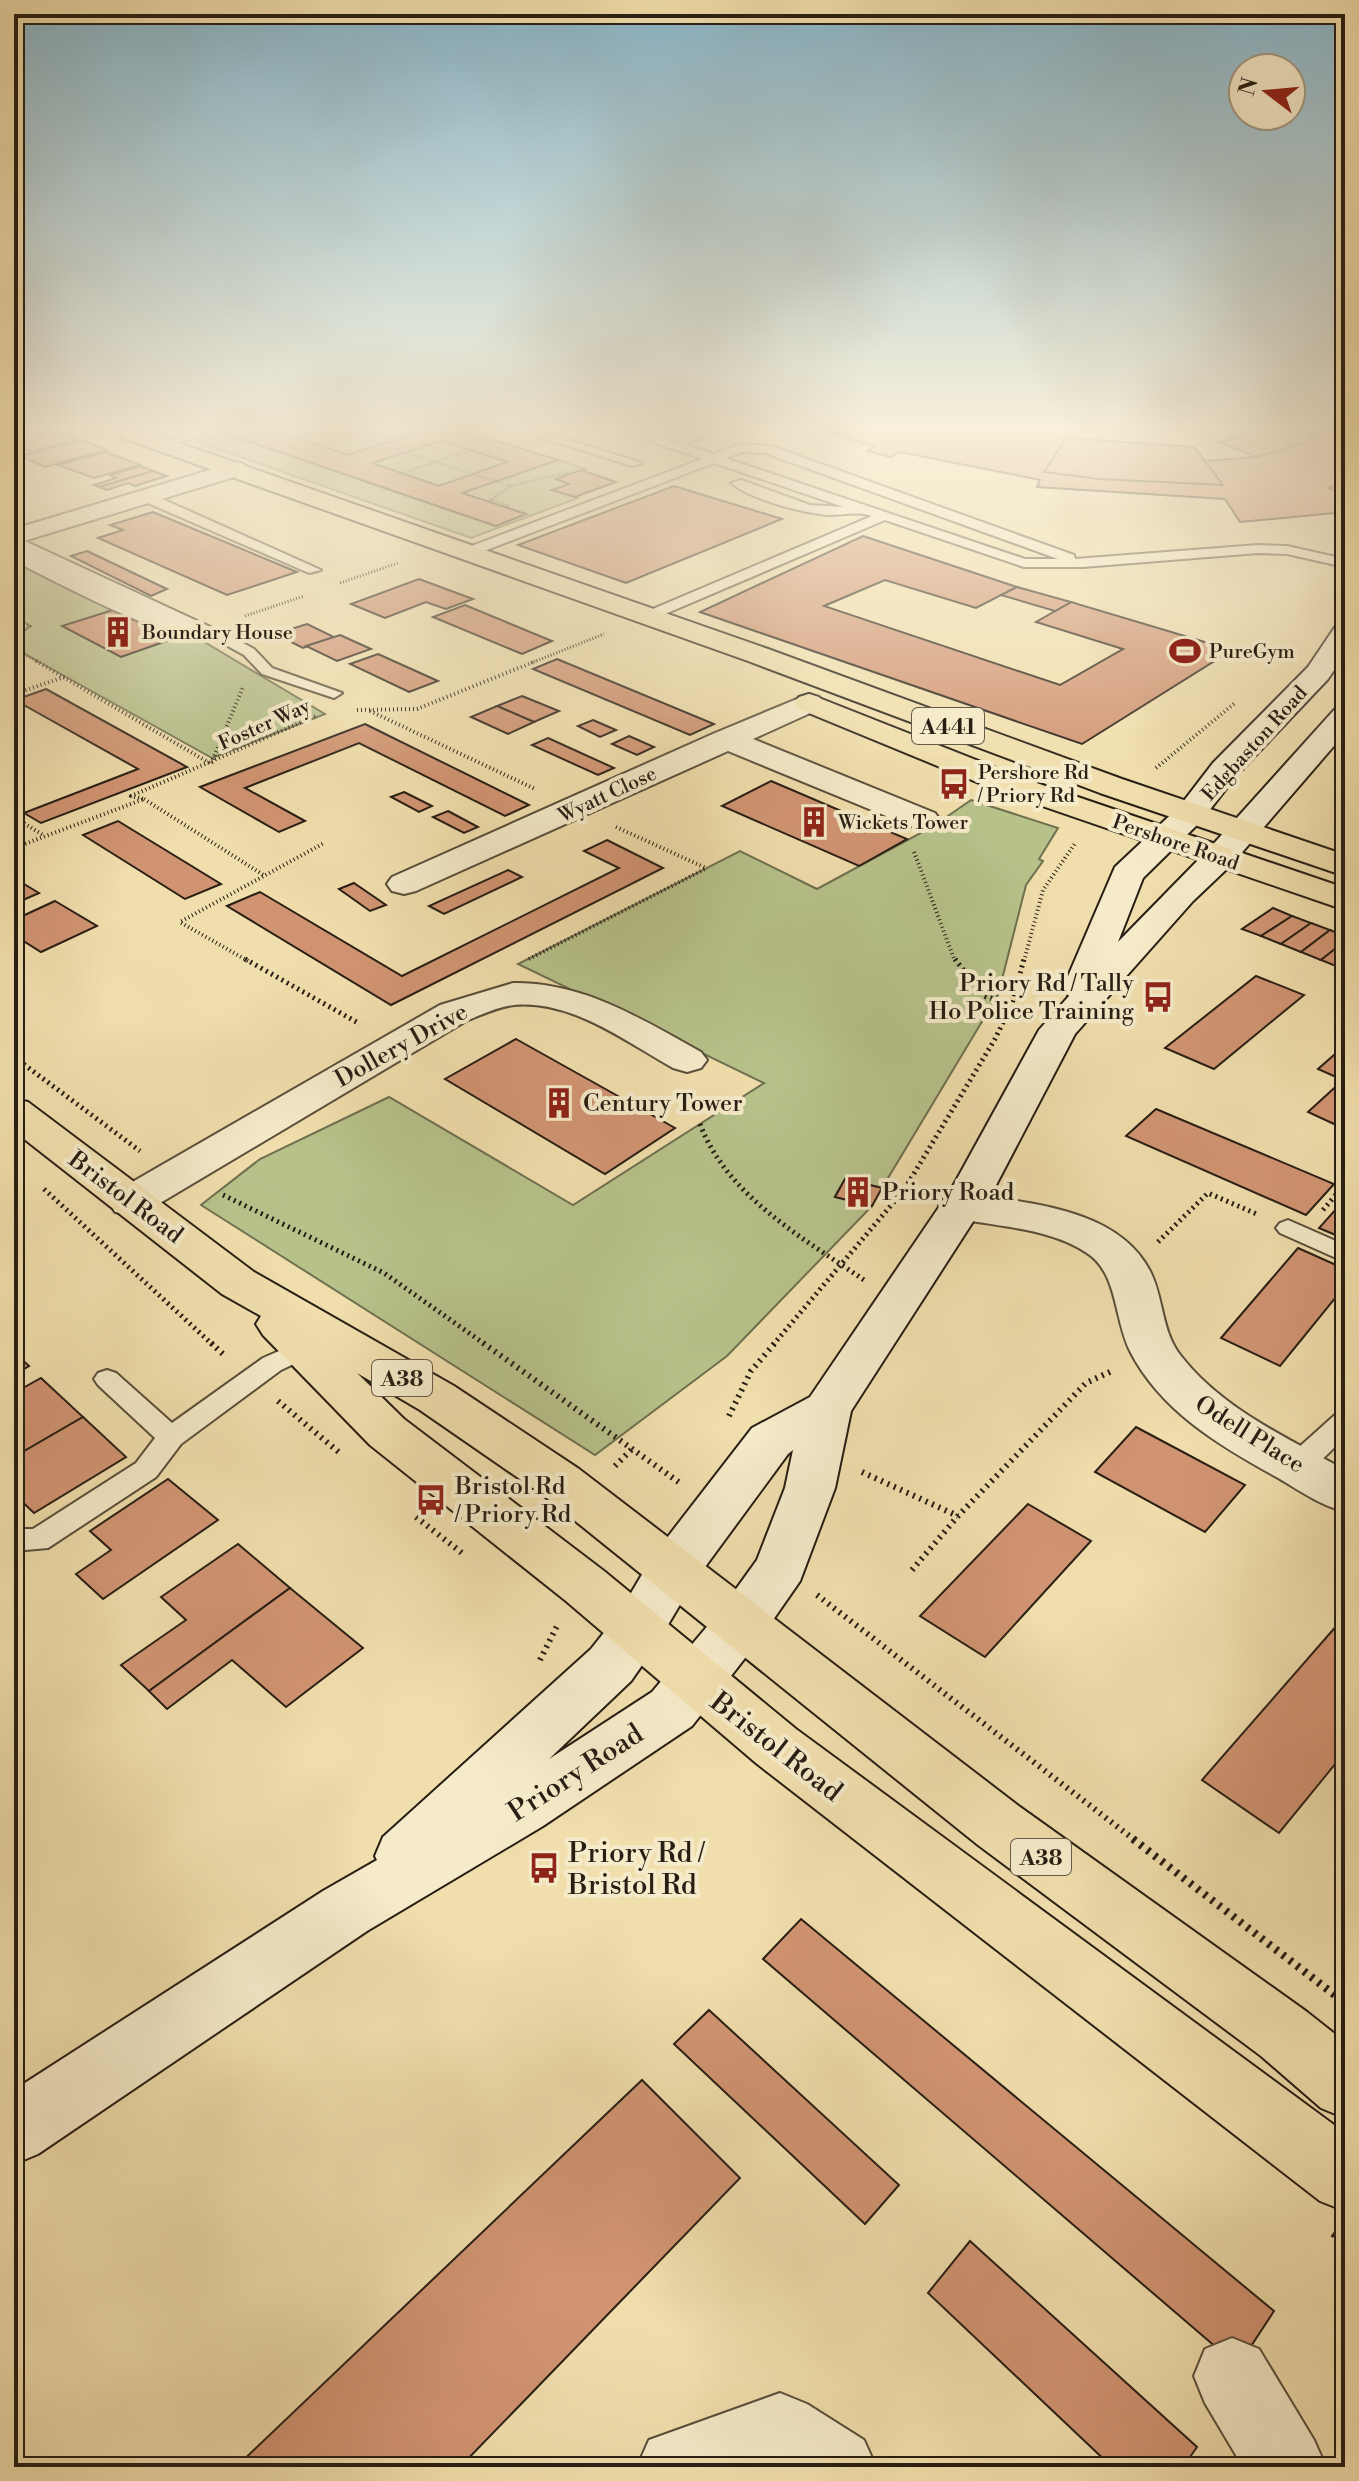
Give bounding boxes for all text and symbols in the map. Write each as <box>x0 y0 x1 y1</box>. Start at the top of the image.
north arrow <box>1227 52 1307 132</box>
text: N <box>1234 74 1265 99</box>
building icon: Boundary House <box>101 615 135 649</box>
place label: Boundary House <box>141 621 293 646</box>
sports icon: PureGym <box>1168 634 1202 668</box>
place label: PureGym <box>1209 640 1295 665</box>
street label: Edgbaston Road <box>1197 681 1314 807</box>
street label: Foster Way <box>215 694 315 757</box>
road number: A441 <box>912 708 984 744</box>
place label: Pershore Rd / Priory Rd <box>977 761 1090 809</box>
street label: Wyatt Close <box>554 762 661 829</box>
bus stop icon: Pershore Rd / Priory Rd <box>937 767 971 801</box>
building icon: Wickets Tower <box>797 805 831 839</box>
street label: Pershore Road <box>1109 810 1243 877</box>
place label: Wickets Tower <box>837 811 968 836</box>
place label: Priory Rd / Tally Ho Police Training <box>929 969 1135 1027</box>
bus stop icon: Priory Rd / Tally Ho Police Training <box>1141 980 1175 1014</box>
street label: Dollery Drive <box>330 997 473 1095</box>
building icon: Century Tower <box>542 1086 576 1120</box>
place label: Century Tower <box>583 1089 743 1119</box>
street label: Bristol Road <box>61 1144 189 1251</box>
building icon: Priory Road <box>841 1175 875 1209</box>
place label: Priory Road <box>882 1178 1015 1208</box>
road number: A38 <box>372 1360 432 1396</box>
street label: Odell Place <box>1189 1389 1310 1480</box>
place label: Bristol Rd / Priory Rd <box>454 1472 572 1530</box>
bus stop icon: Bristol Rd / Priory Rd <box>414 1483 448 1517</box>
street label: Bristol Road <box>702 1684 849 1810</box>
street label: Priory Road <box>502 1717 650 1830</box>
place label: Priory Rd / Bristol Rd <box>567 1836 705 1903</box>
road number: A38 <box>1011 1839 1071 1875</box>
bus stop icon: Priory Rd / Bristol Rd <box>527 1851 561 1885</box>

